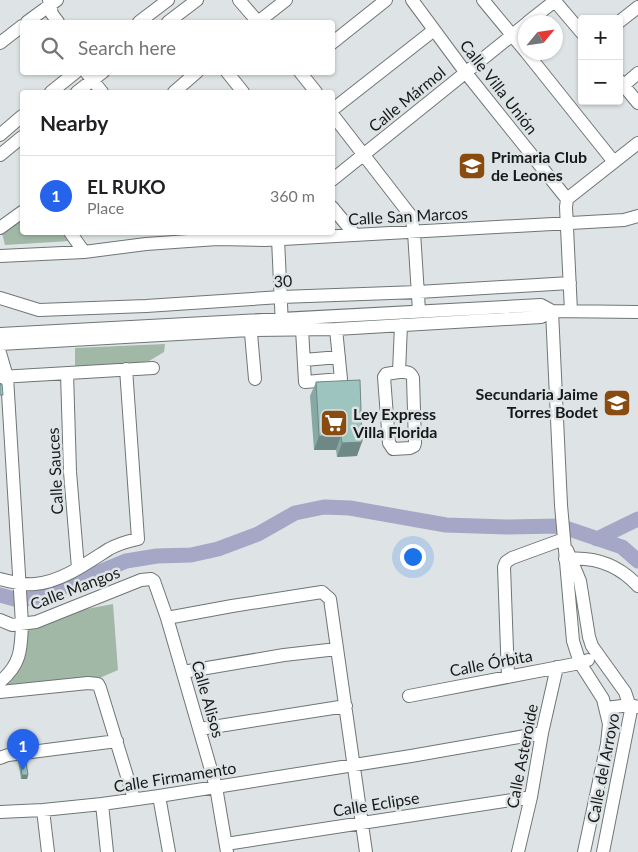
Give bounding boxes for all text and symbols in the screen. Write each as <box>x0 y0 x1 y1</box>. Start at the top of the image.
north arrow <box>518 15 563 60</box>
map controls <box>578 15 623 105</box>
button: + <box>578 15 623 60</box>
search box <box>20 20 335 75</box>
icon: search <box>38 34 66 62</box>
text: Search here <box>78 36 176 59</box>
street label: Calle Villa Unión <box>457 36 542 138</box>
button: − <box>578 60 623 105</box>
street label: Calle Mármol <box>365 62 449 135</box>
text: Nearby <box>40 110 108 135</box>
place label: Primaria Club de Leones <box>491 147 587 184</box>
school or university icon: Primaria Club de Leones <box>457 151 487 181</box>
text: EL RUKO <box>87 175 166 198</box>
text: 1 <box>51 186 61 205</box>
text: 360 m <box>270 186 315 205</box>
text: Place <box>87 198 124 217</box>
street label: Calle San Marcos <box>348 203 468 228</box>
street label: 30 <box>273 271 293 290</box>
place label: Secundaria Jaime Torres Bodet <box>475 384 598 421</box>
school or university icon: Secundaria Jaime Torres Bodet <box>602 388 632 418</box>
place label: Ley Express Villa Florida <box>352 404 437 441</box>
supermarket icon: Ley Express Villa Florida <box>319 408 349 438</box>
street label: Calle Sauces <box>43 427 66 515</box>
your location <box>400 544 426 570</box>
street label: Calle Mangos <box>27 562 122 613</box>
street label: Calle Órbita <box>448 645 534 680</box>
street label: Calle Alisos <box>188 658 229 740</box>
street label: Calle Asteroide <box>502 702 541 810</box>
street label: Calle del Arroyo <box>583 711 622 824</box>
pin: 1 <box>7 729 39 770</box>
street label: Calle Firmamento <box>112 757 238 796</box>
street label: Calle Eclipse <box>331 787 420 820</box>

